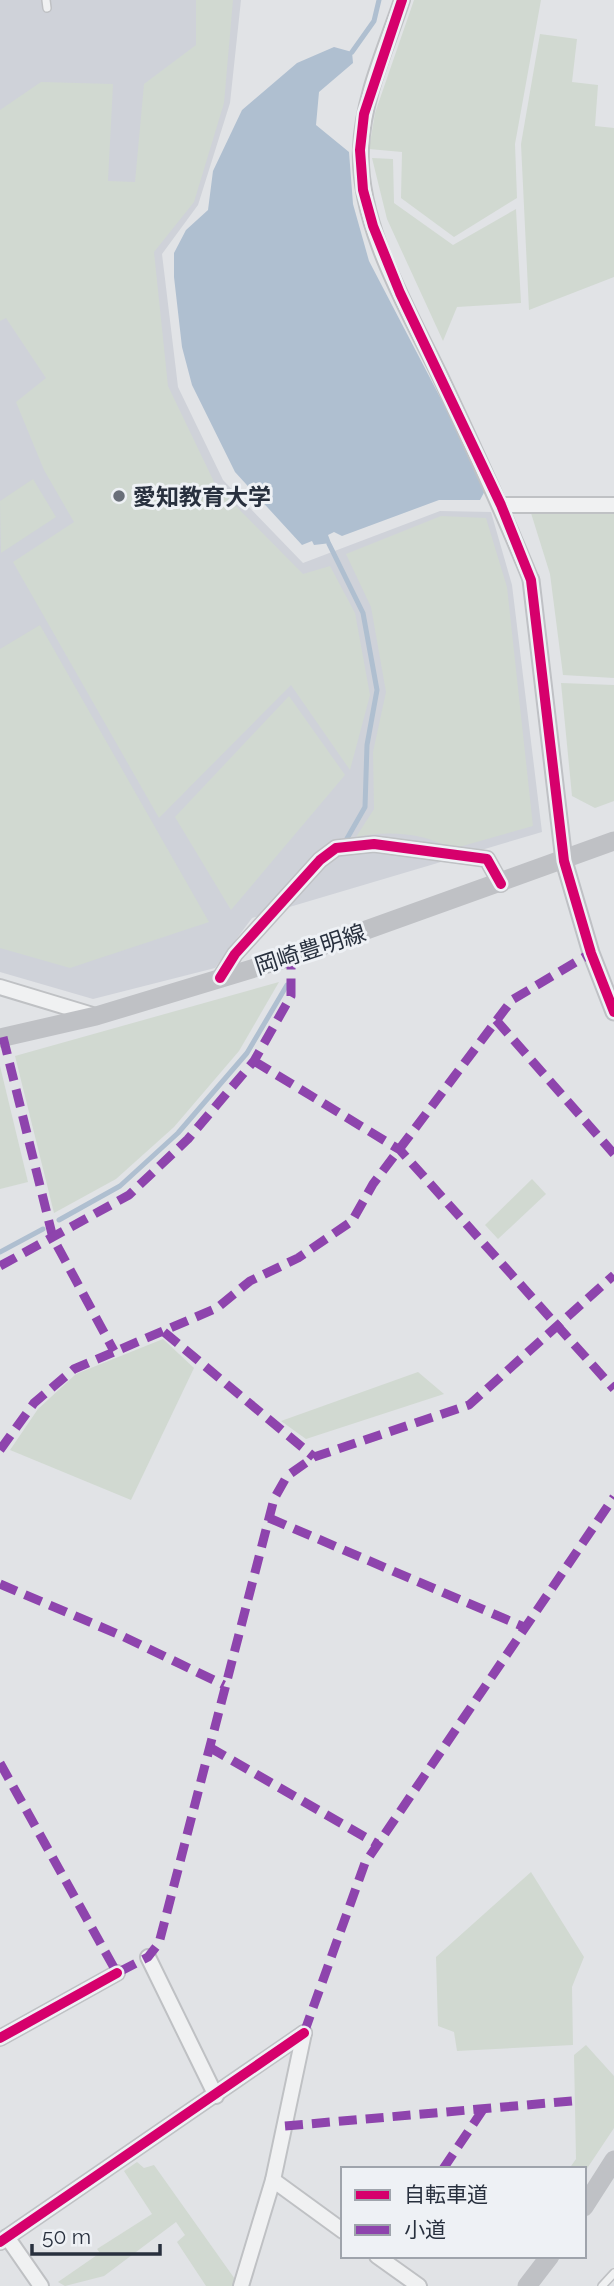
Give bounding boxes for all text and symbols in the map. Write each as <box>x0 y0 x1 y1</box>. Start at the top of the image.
place label: 愛知教育大学 <box>133 483 271 510</box>
marker: 愛知教育大学 <box>111 488 127 504</box>
street label: 岡崎豊明線 <box>251 918 369 980</box>
legend <box>341 2167 586 2258</box>
text: 自転車道 <box>404 2182 488 2207</box>
scale bar <box>32 2212 159 2256</box>
text: 小道 <box>404 2217 446 2242</box>
text: 50 m <box>42 2224 91 2249</box>

